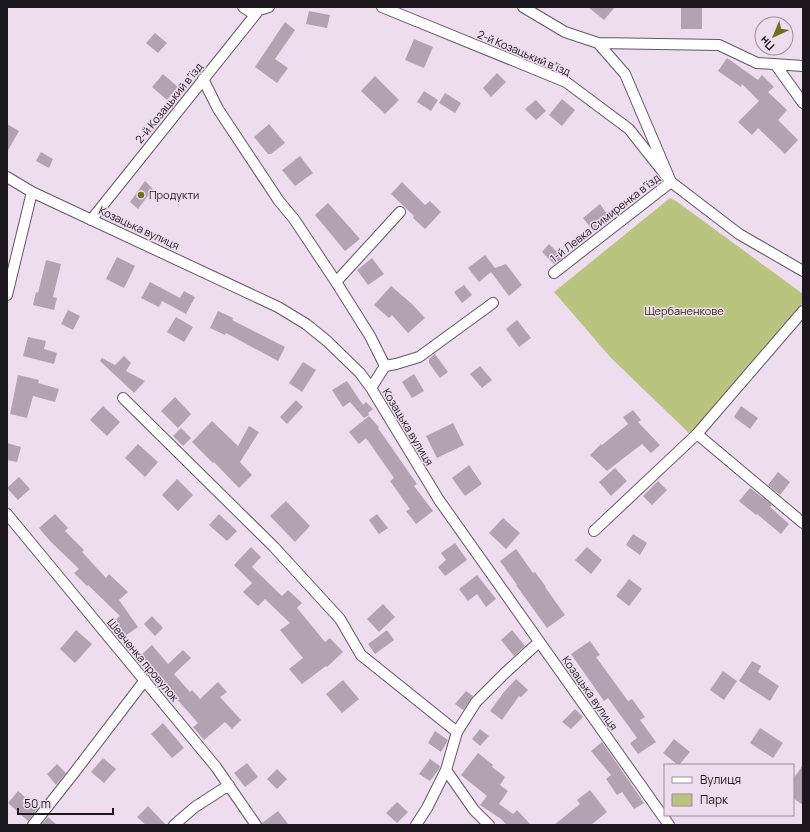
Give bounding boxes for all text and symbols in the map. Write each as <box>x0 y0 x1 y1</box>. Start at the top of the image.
north arrow <box>754 16 794 56</box>
street label: 2-й Козацький в’їзд <box>475 26 573 79</box>
text: Пн <box>756 33 777 54</box>
street label: 2-й Козацький в’їзд <box>131 59 206 146</box>
street label: 1-й Левка Симиренка в’їзд <box>547 170 663 265</box>
place label: Продукти <box>149 187 199 202</box>
marker: Продукти <box>136 190 146 200</box>
street label: Козацька вулиця <box>96 202 182 253</box>
park label: Щербаненкове <box>644 303 724 318</box>
street label: Козацька вулиця <box>379 385 437 468</box>
street label: Шевченка провулок <box>104 615 183 705</box>
street label: Козацька вулиця <box>559 653 622 733</box>
legend <box>664 764 794 816</box>
text: Вулиця <box>700 771 741 788</box>
scale bar <box>18 790 113 816</box>
text: Парк <box>700 791 729 808</box>
text: 50 m <box>24 795 51 812</box>

